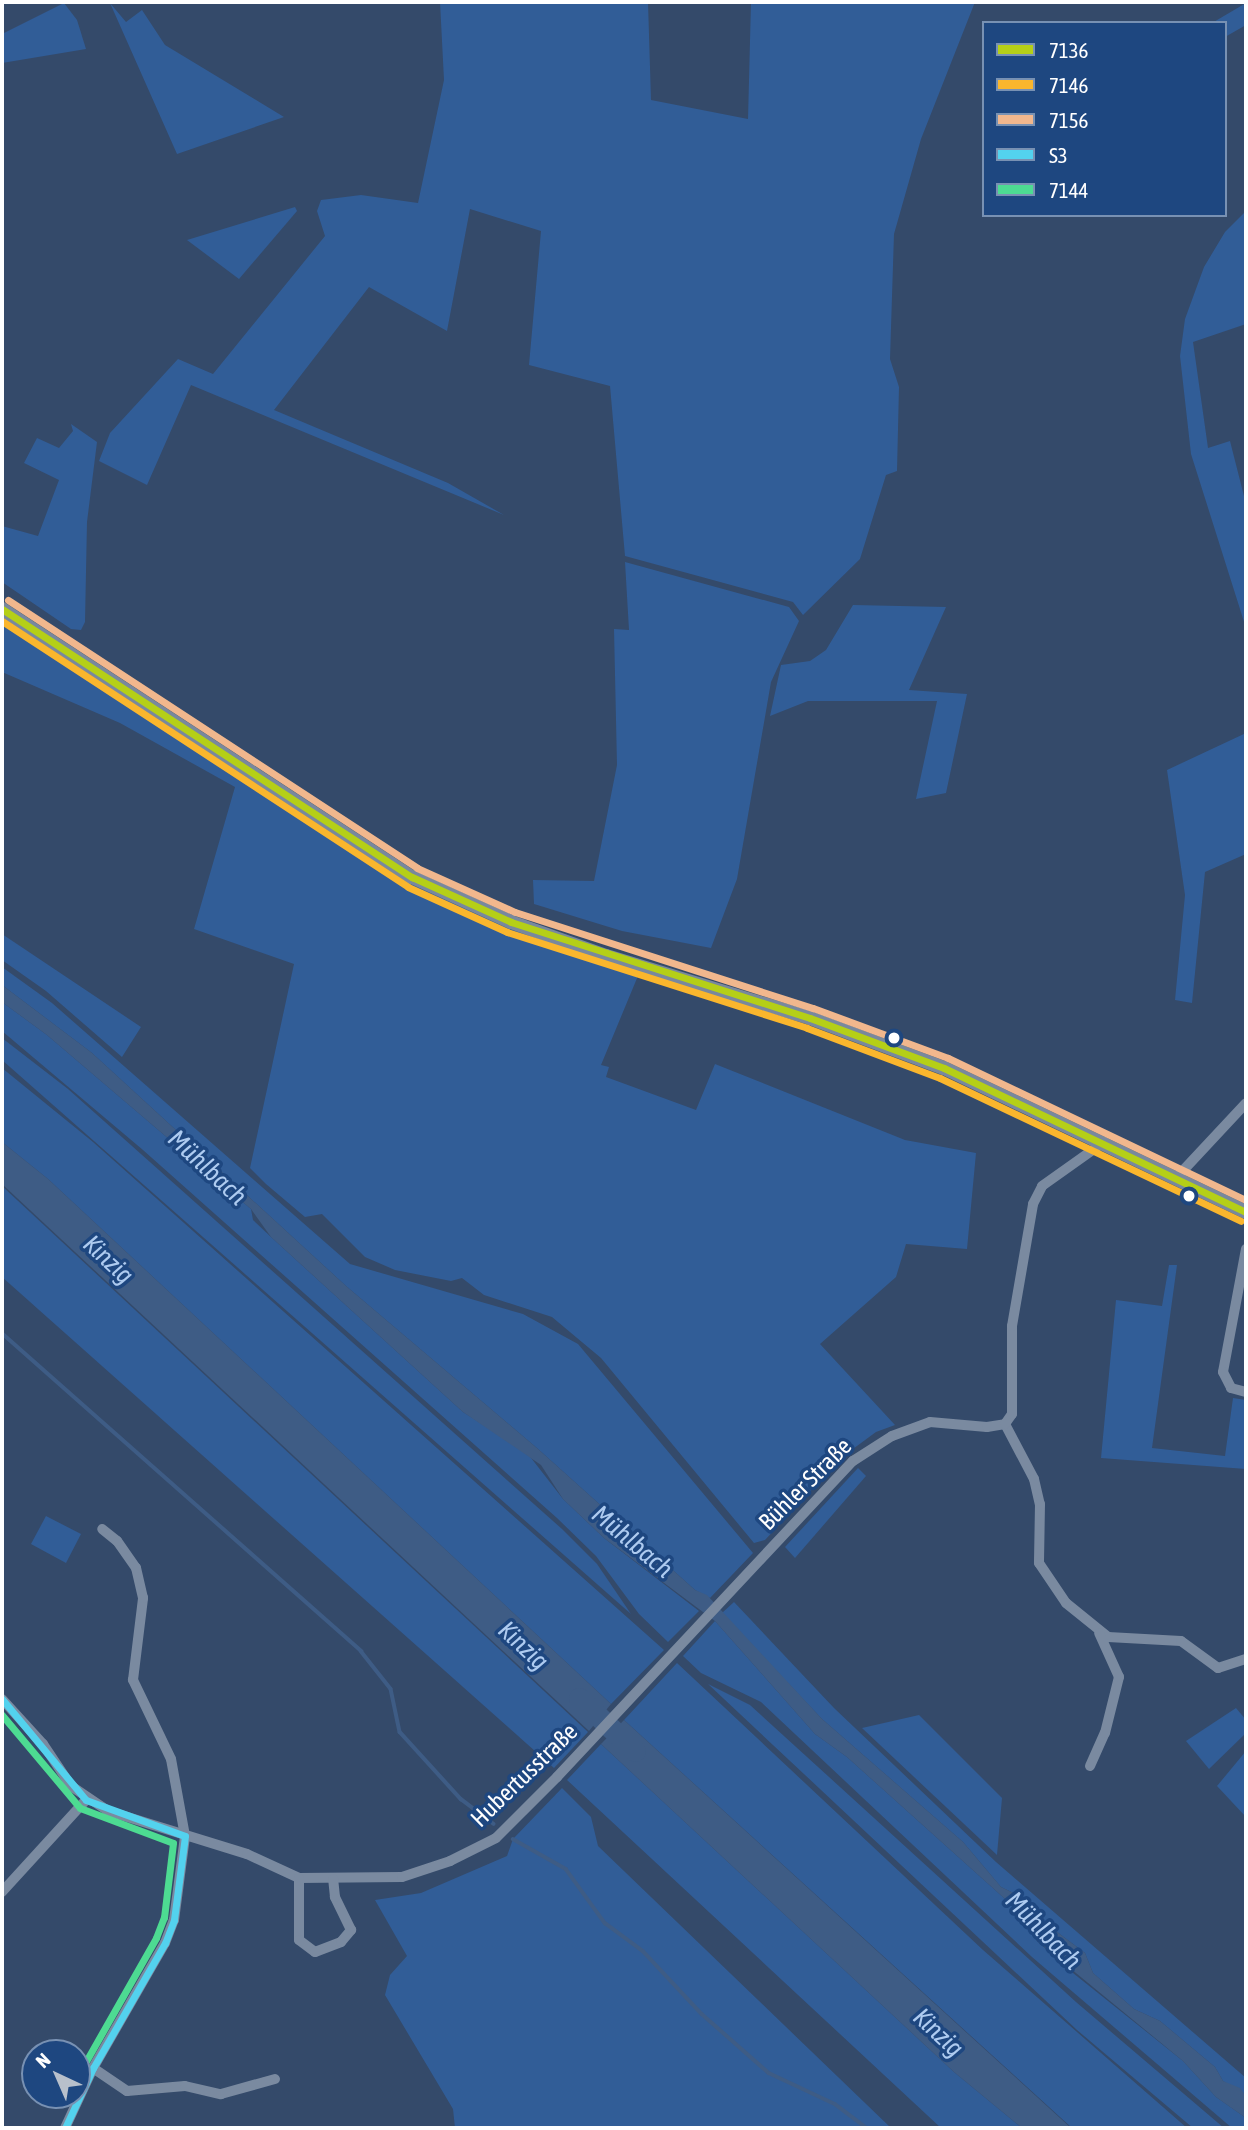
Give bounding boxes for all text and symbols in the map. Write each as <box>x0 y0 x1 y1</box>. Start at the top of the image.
legend <box>982 21 1227 217</box>
text: 7136 <box>1049 38 1088 62</box>
text: 7146 <box>1049 73 1088 97</box>
text: 7156 <box>1049 108 1088 132</box>
text: S3 <box>1049 143 1068 167</box>
text: 7144 <box>1049 178 1088 202</box>
unlabelled marker <box>887 1031 901 1045</box>
water label: Mühlbach <box>161 1124 253 1212</box>
unlabelled marker <box>1182 1189 1196 1203</box>
water label: Kinzig <box>76 1229 140 1291</box>
street label: Bühler Straße <box>753 1432 857 1536</box>
water label: Mühlbach <box>585 1499 679 1585</box>
water label: Kinzig <box>491 1615 555 1677</box>
street label: Hubertusstraße <box>465 1717 583 1833</box>
water label: Mühlbach <box>998 1886 1088 1976</box>
water label: Kinzig <box>906 2002 970 2064</box>
north arrow <box>21 2039 91 2109</box>
text: N <box>31 2049 54 2072</box>

